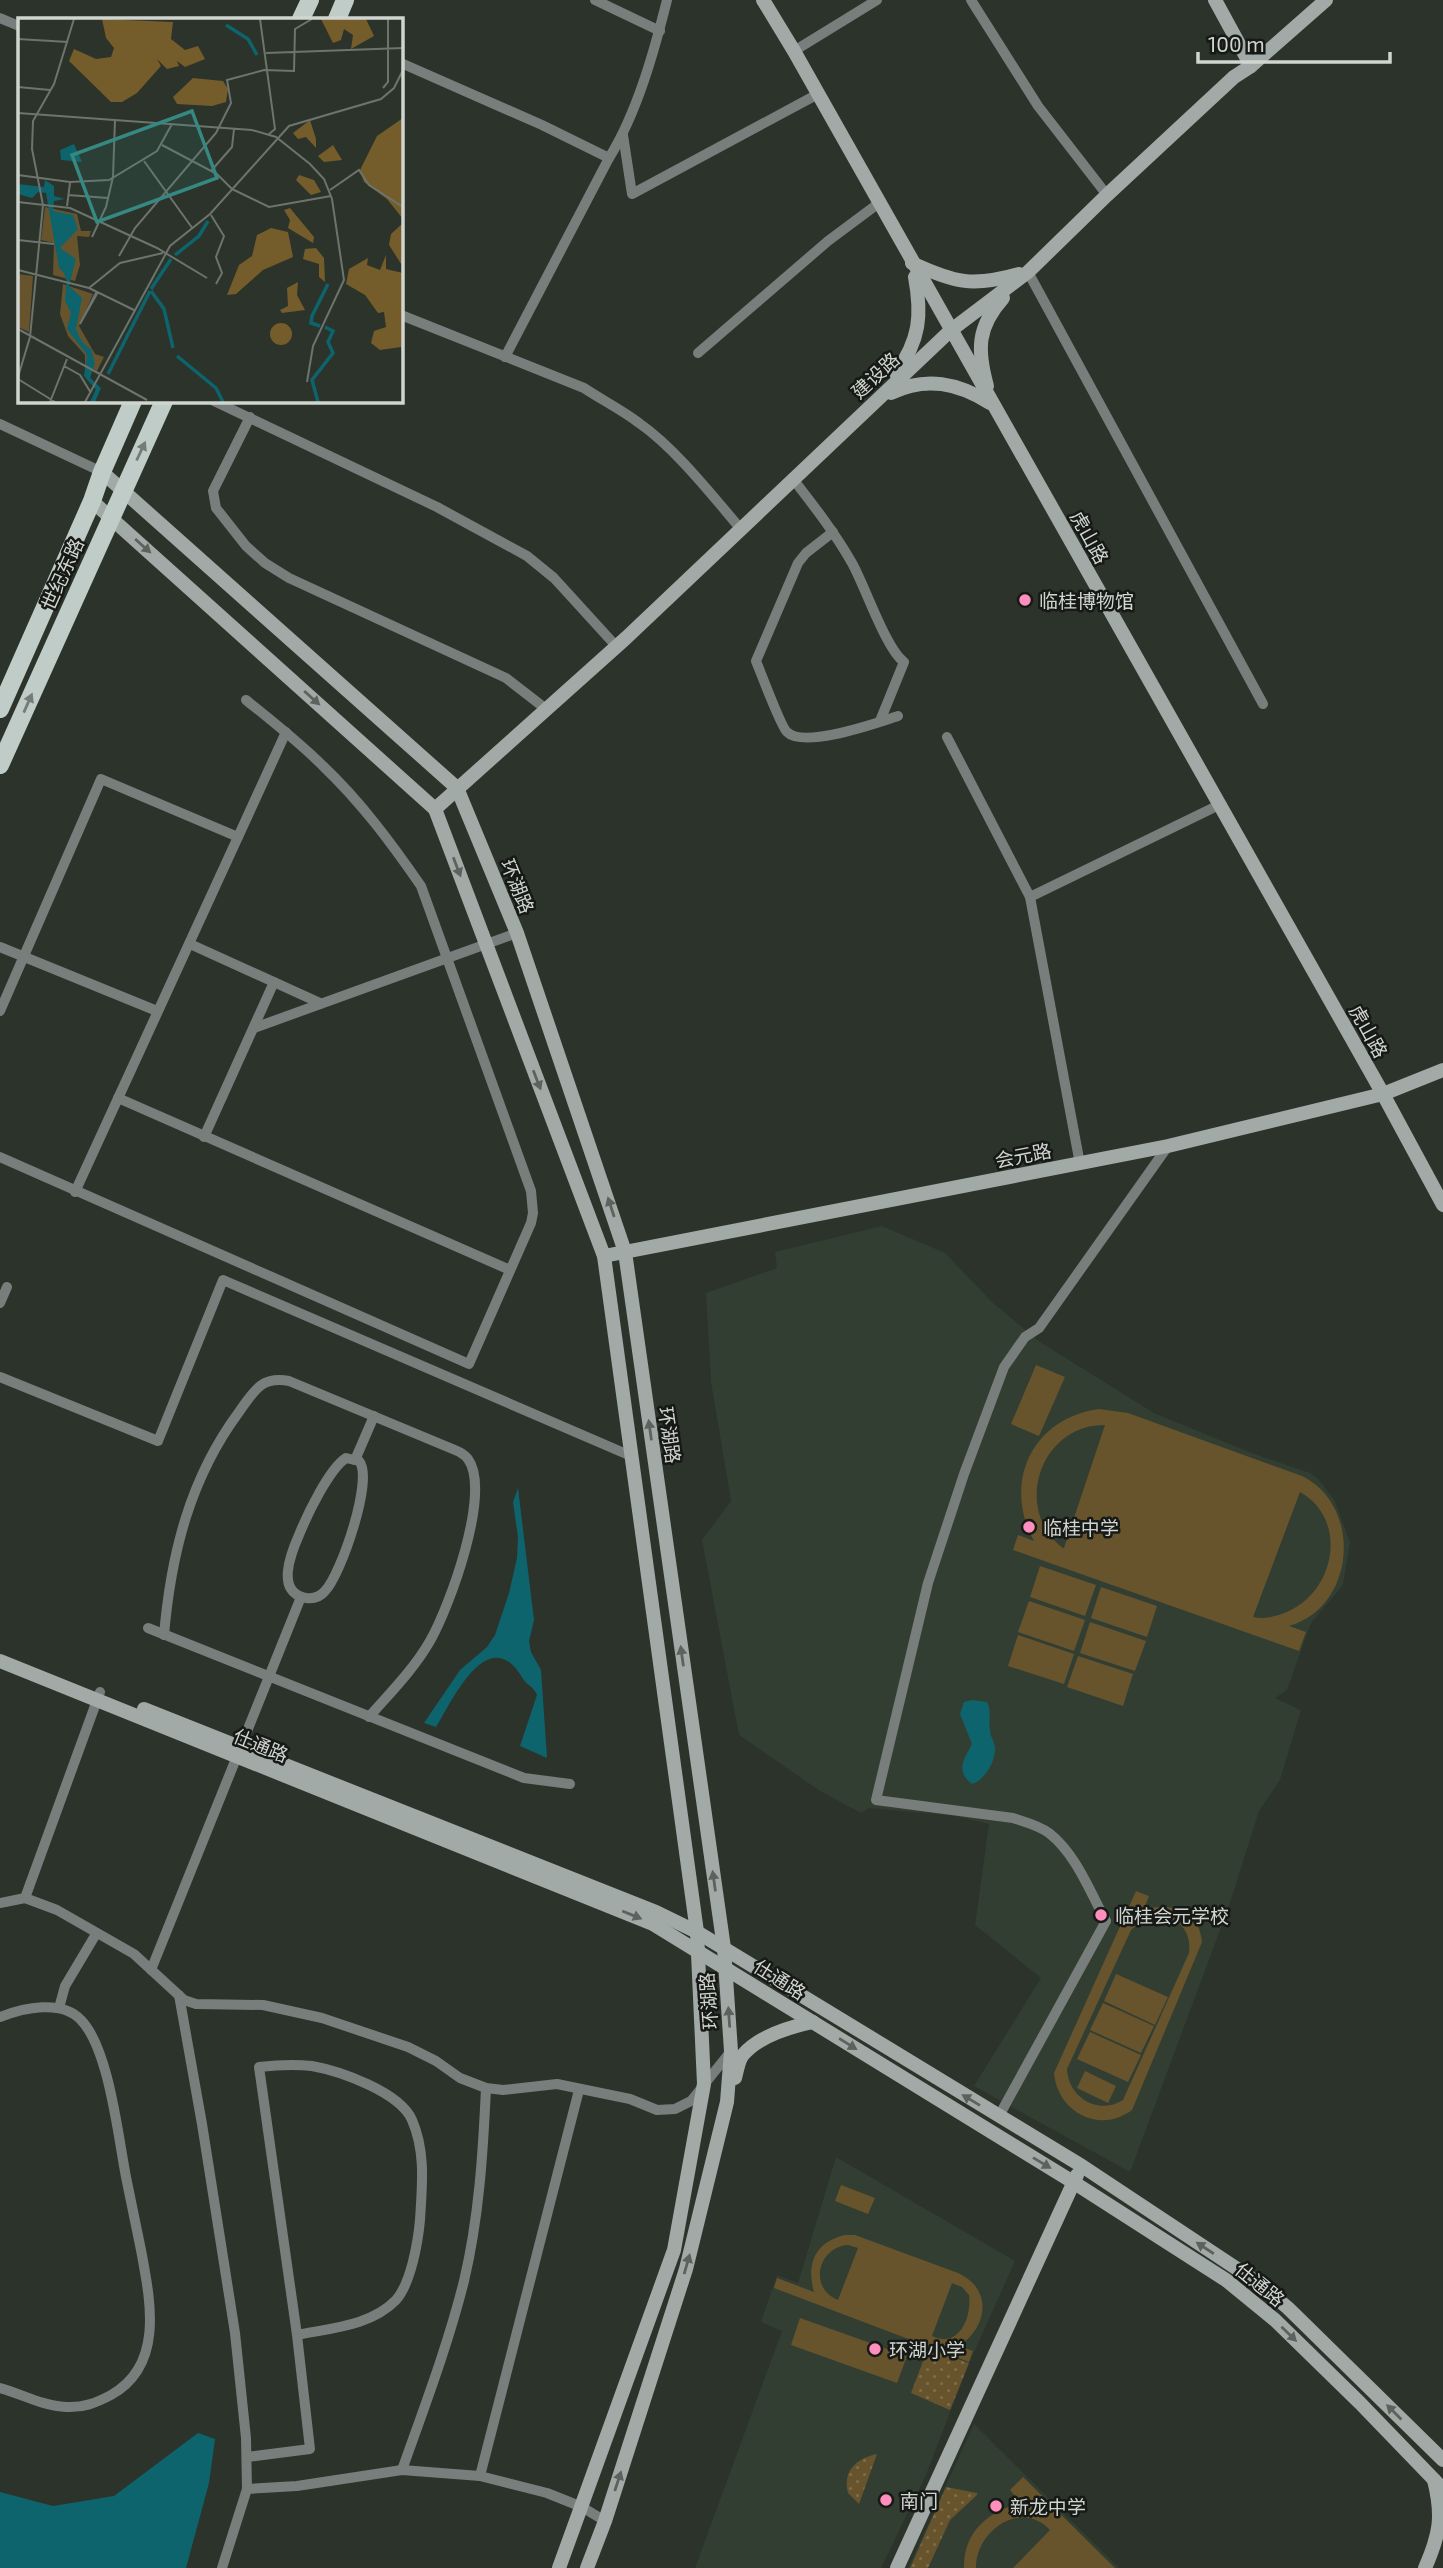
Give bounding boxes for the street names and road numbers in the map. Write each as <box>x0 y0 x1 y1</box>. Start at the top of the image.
street label: 建设路 <box>846 347 904 403</box>
street label: 虎山路 <box>1066 506 1114 568</box>
street label: 世纪东路 <box>36 535 88 613</box>
street label: 环湖路 <box>497 855 539 917</box>
street label: 虎山路 <box>1345 1000 1393 1062</box>
street label: 会元路 <box>993 1138 1053 1172</box>
street label: 环湖路 <box>655 1405 685 1465</box>
street label: 仕通路 <box>230 1724 292 1766</box>
street label: 仕通路 <box>750 1954 810 2004</box>
street label: 环湖路 <box>695 1972 721 2030</box>
street label: 仕通路 <box>1231 2257 1289 2311</box>

